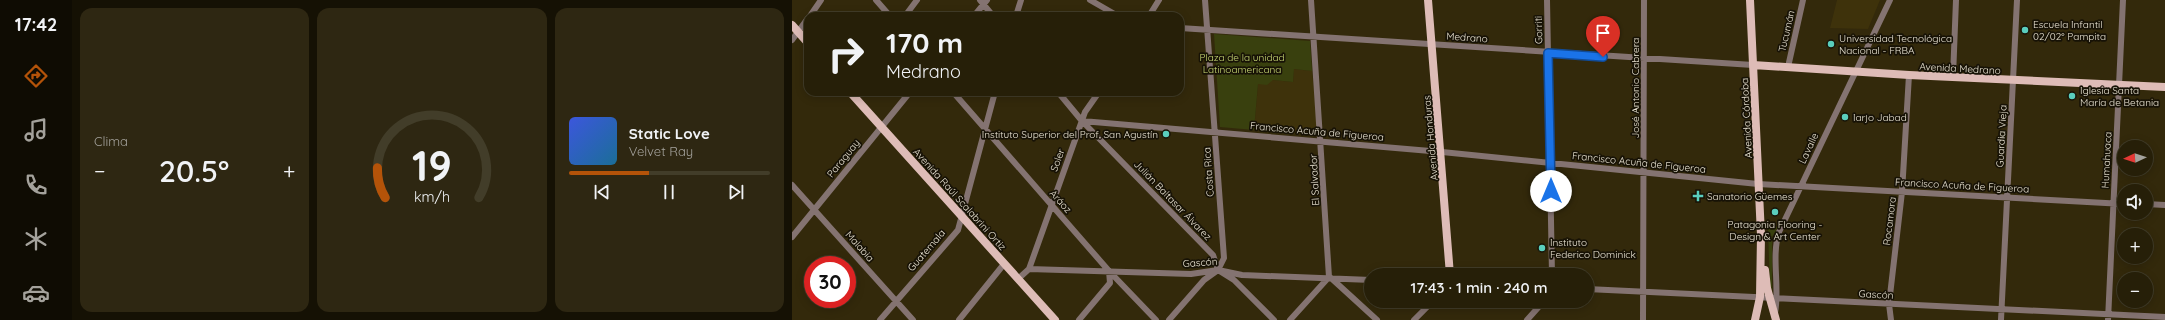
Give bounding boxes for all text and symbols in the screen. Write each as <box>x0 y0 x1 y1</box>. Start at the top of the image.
street label: Tucumán <box>1775 9 1798 53</box>
text: 17:42 <box>15 13 57 36</box>
street label: Gorriti <box>1532 16 1545 44</box>
pin <box>1586 16 1620 57</box>
place label: Escuela Infantil 02/02° Pampita <box>2033 18 2106 43</box>
icon: arrive <box>1592 22 1614 44</box>
text: 170 m <box>886 25 963 60</box>
marker: Escuela Infantil 02/02° Pampita <box>2020 25 2030 35</box>
icon: right <box>820 28 872 80</box>
street label: Medrano <box>1446 30 1488 45</box>
place label: Universidad Tecnológica Nacional - FRBA <box>1839 32 1952 57</box>
street label: José Antonio Cabrera <box>1629 38 1642 138</box>
marker: Universidad Tecnológica Nacional - FRBA <box>1826 39 1836 49</box>
park label: Plaza de la unidad Latinoamericana <box>1199 51 1285 76</box>
text: Medrano <box>886 60 961 83</box>
street label: Avenida Medrano <box>1919 60 2001 77</box>
icon: directions <box>22 62 50 90</box>
street label: Avenida Córdoba <box>1738 78 1755 158</box>
place label: Iglesia Santa María de Betania <box>2080 84 2159 109</box>
marker: Iglesia Santa María de Betania <box>2067 91 2077 101</box>
street label: Avenida Honduras <box>1420 95 1441 181</box>
street label: Guardia Vieja <box>1993 104 2010 168</box>
place label: Iarjo Jabad <box>1853 111 1907 124</box>
marker: Iarjo Jabad <box>1840 112 1850 122</box>
icon: music <box>22 116 50 144</box>
street label: Francisco Acuña de Figueroa <box>1249 119 1385 144</box>
text: Static Love <box>629 124 710 143</box>
place label: Instituto Superior del Prof. San Agustín <box>982 128 1158 141</box>
marker: Instituto Superior del Prof. San Agustín <box>1161 129 1171 139</box>
street label: Lavalle <box>1796 130 1821 166</box>
street label: Humahuaca <box>2099 131 2114 189</box>
text: Clima <box>94 133 128 149</box>
street label: Paraguay <box>824 137 863 180</box>
text: 19 <box>412 139 452 191</box>
north arrow <box>2117 140 2153 176</box>
map controls <box>2117 140 2153 308</box>
text: Velvet Ray <box>629 143 693 159</box>
street label: Avenida Raúl Scalabrini Ortiz <box>910 146 1009 253</box>
street label: Soler <box>1047 147 1068 173</box>
street label: Costa Rica <box>1200 147 1217 197</box>
street label: Francisco Acuña de Figueroa <box>1571 149 1707 176</box>
text: 20.5° <box>159 152 229 190</box>
street label: El Salvador <box>1307 154 1322 206</box>
text: − <box>94 157 105 185</box>
text: + <box>283 157 295 185</box>
street label: Julián Baltasar Álvarez <box>1131 158 1214 243</box>
position arrow <box>1530 170 1572 212</box>
icon: phone <box>22 171 50 199</box>
street label: Francisco Acuña de Figueroa <box>1894 175 2029 196</box>
icon: previous <box>591 181 613 203</box>
icon: pause <box>658 181 680 203</box>
icon: next <box>725 181 747 203</box>
button: sound <box>2117 184 2153 220</box>
street label: Aráoz <box>1047 187 1075 216</box>
text: km/h <box>414 188 450 206</box>
marker: Sanatorio Güemes <box>1692 190 1704 202</box>
place label: Sanatorio Güemes <box>1707 190 1793 203</box>
street label: Rocamora <box>1880 196 1899 246</box>
marker: Patagonia Flooring - Design & Art Center <box>1770 207 1780 217</box>
place label: Patagonia Flooring - Design & Art Center <box>1728 218 1822 243</box>
icon: climate <box>22 225 50 253</box>
street label: Guatemala <box>905 227 948 274</box>
street label: Malabia <box>842 228 877 264</box>
button: + <box>2117 228 2153 264</box>
place label: Instituto Federico Dominick <box>1550 236 1636 261</box>
marker: Instituto Federico Dominick <box>1537 243 1547 253</box>
street label: Gascón <box>1182 255 1218 270</box>
speed limit sign: 30 <box>804 256 856 308</box>
button: − <box>2117 272 2153 308</box>
text: 17:43 · 1 min · 240 m <box>1410 278 1548 297</box>
icon: car <box>22 279 50 307</box>
street label: Gascón <box>1858 287 1894 302</box>

